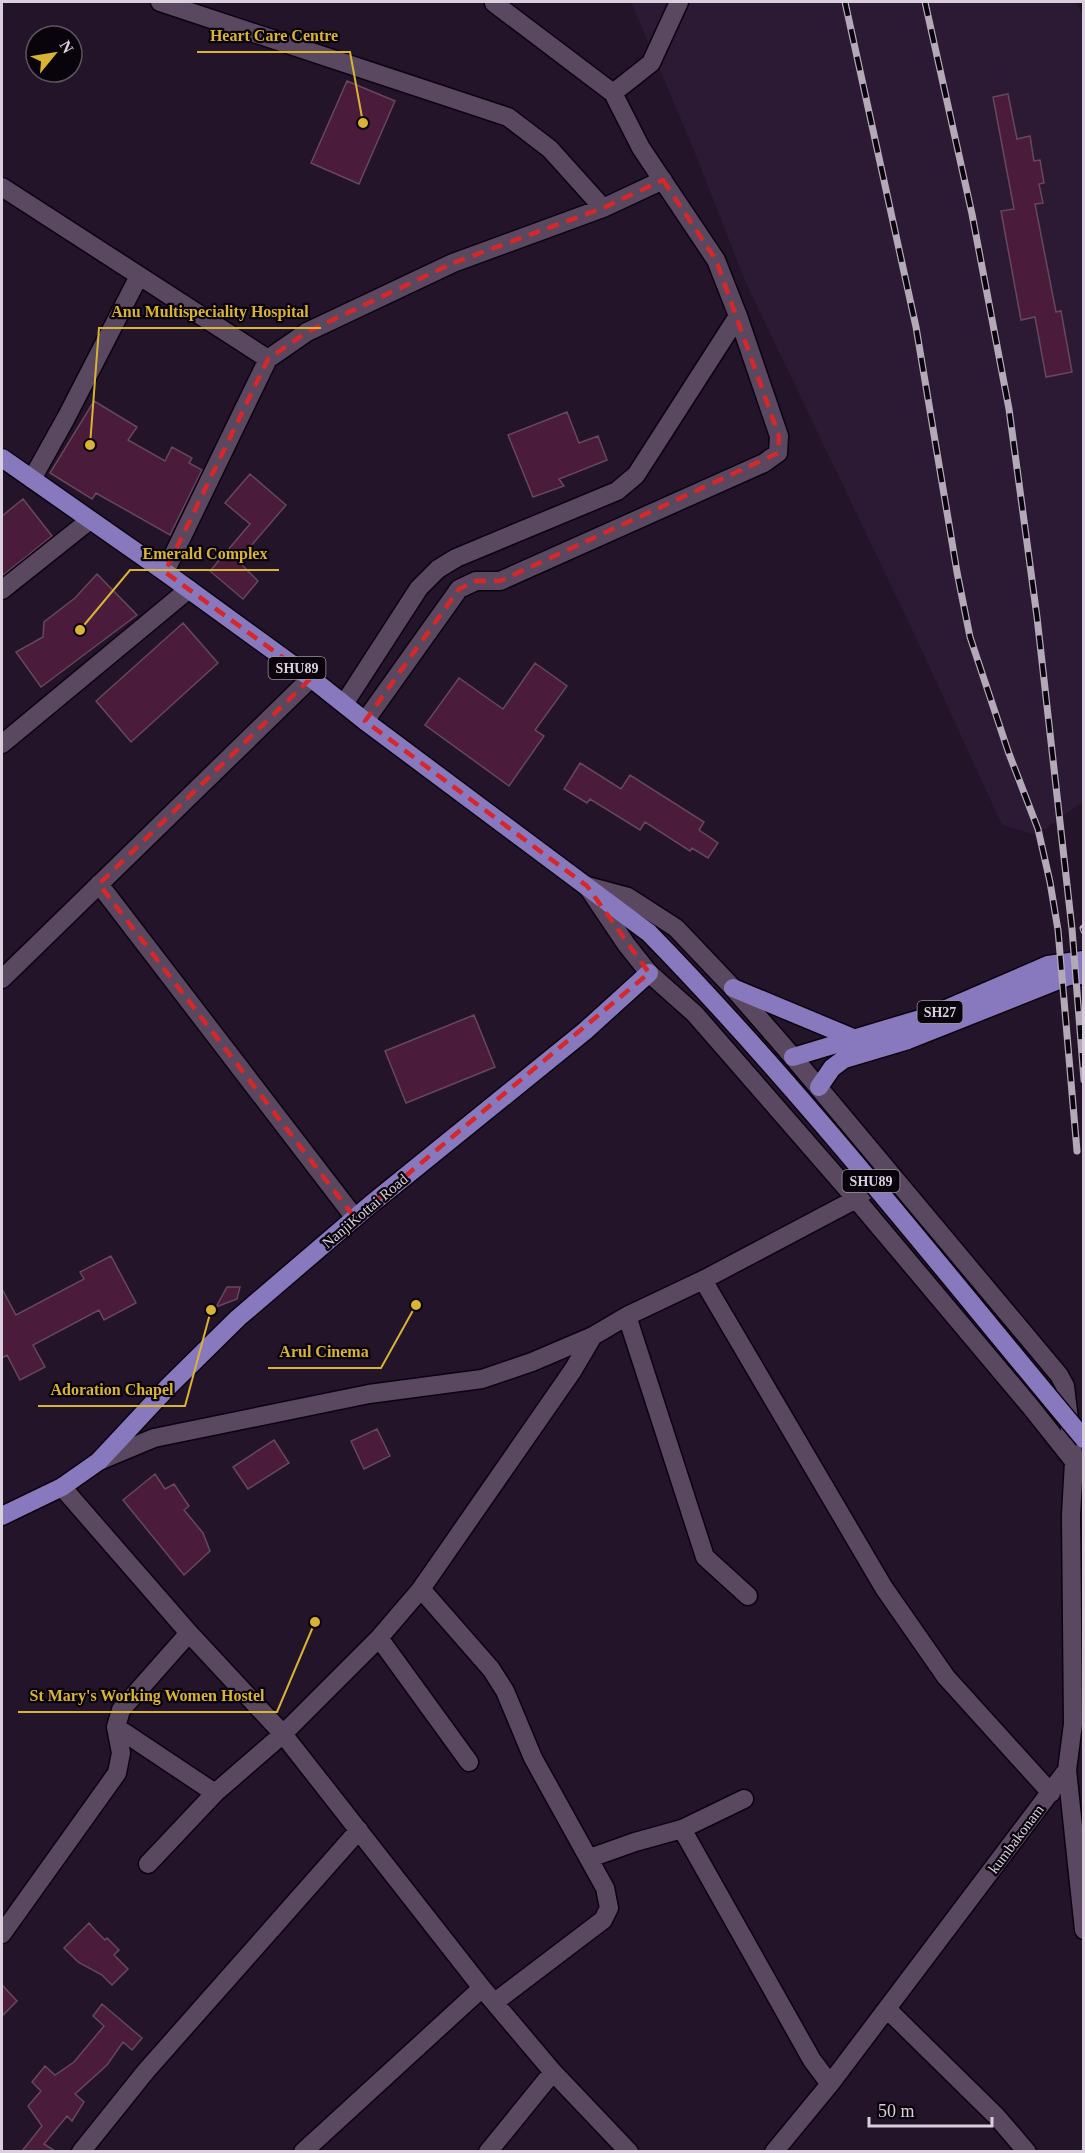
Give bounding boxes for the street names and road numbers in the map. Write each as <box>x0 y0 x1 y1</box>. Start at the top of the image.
road number: SHU89 <box>268 657 326 679</box>
road number: SH27 <box>918 1001 962 1023</box>
street label: NanjiKottai Road <box>319 1170 411 1251</box>
road number: SHU89 <box>842 1170 900 1192</box>
street label: kumbakonam <box>985 1801 1047 1876</box>

